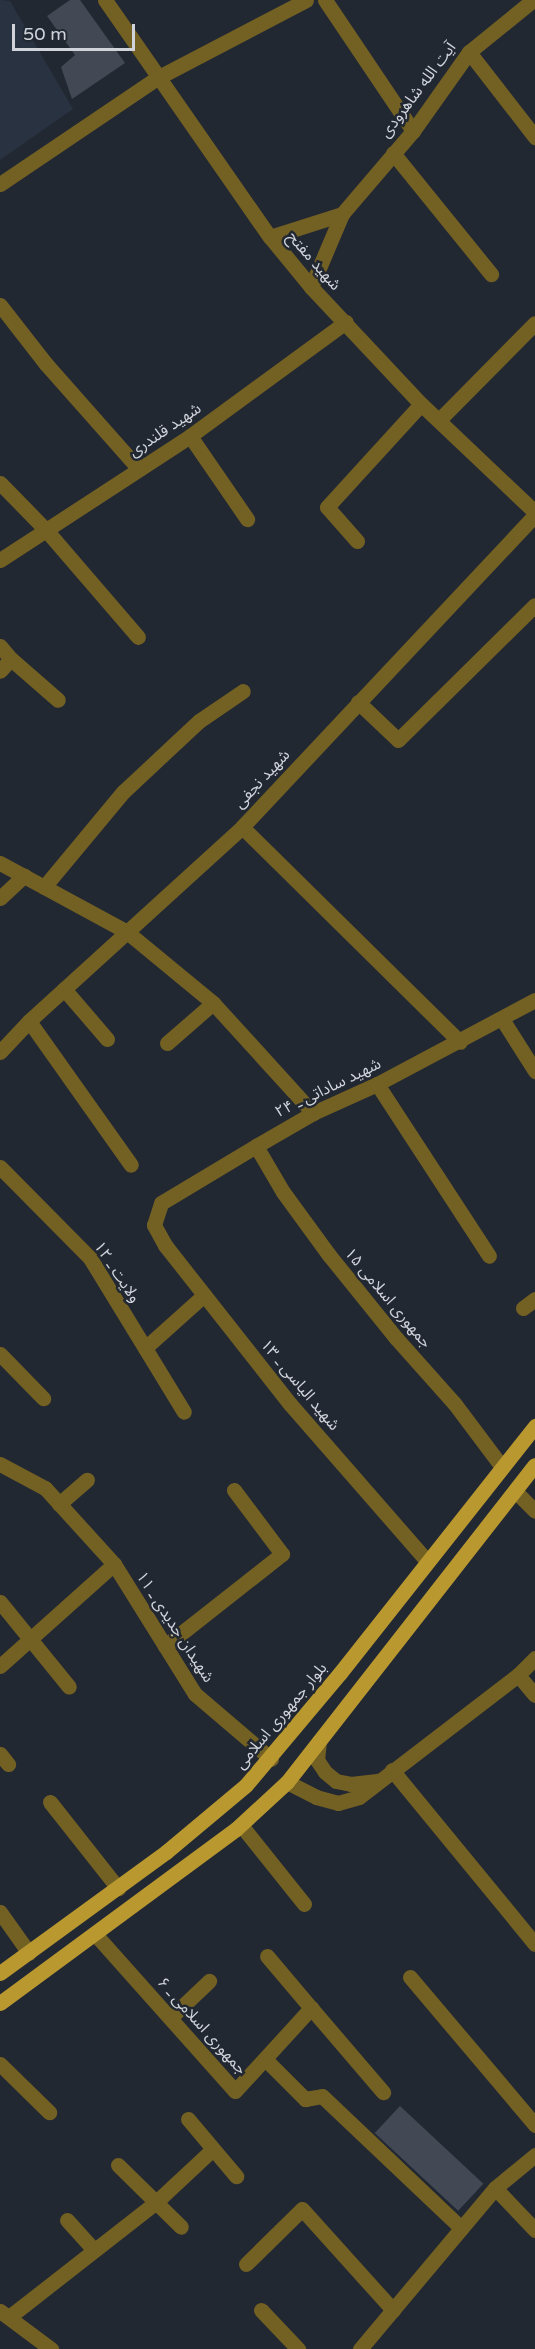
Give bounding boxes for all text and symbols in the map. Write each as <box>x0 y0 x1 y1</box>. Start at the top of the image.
scale bar <box>15 12 138 50</box>
text: 50 m <box>23 23 67 45</box>
street label: آیت الله شاهرودی <box>376 38 460 142</box>
street label: شهید مفتح <box>283 228 345 294</box>
street label: شهید قلندری <box>125 399 205 461</box>
street label: شهید نجفی <box>230 746 294 812</box>
street label: شهید ساداتی ـ ۲۴ <box>272 1054 384 1122</box>
street label: ولایت ـ ۱۲ <box>90 1238 144 1306</box>
street label: جمهوری اسلامی ۱۵ <box>340 1244 436 1352</box>
street label: شهید الیاسی ـ ۱۳ <box>256 1335 344 1435</box>
street label: شهیدان جدیدی ـ ۱۱ <box>132 1568 218 1686</box>
street label: بلوار جمهوری اسلامی <box>231 1659 331 1773</box>
street label: جمهوری اسلامی ـ ۶ <box>153 1973 251 2079</box>

